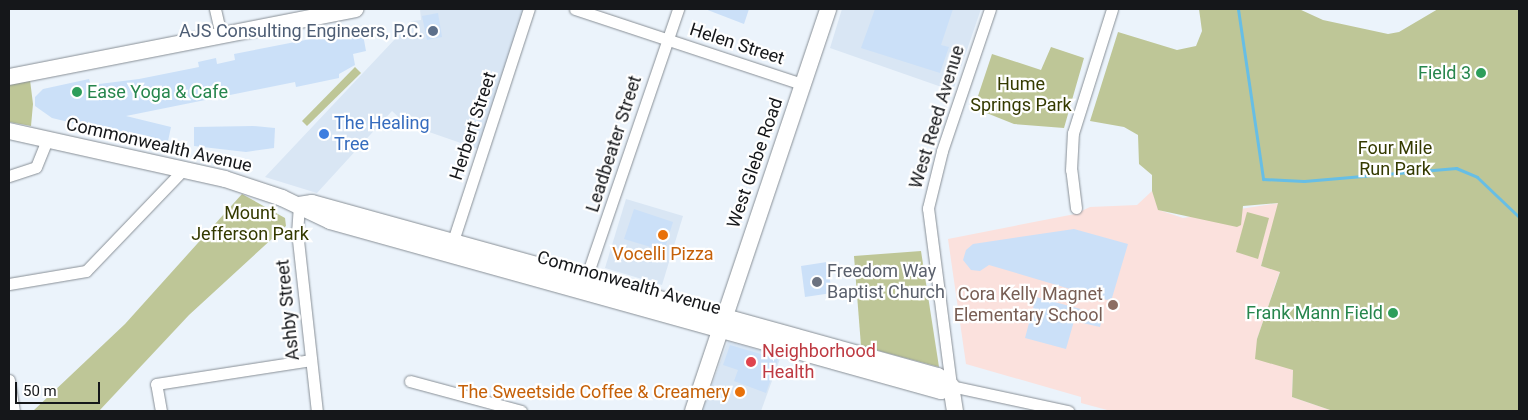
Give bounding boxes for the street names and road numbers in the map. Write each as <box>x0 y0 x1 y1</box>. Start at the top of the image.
street label: Helen Street <box>687 19 787 69</box>
street label: West Reed Avenue <box>905 43 969 191</box>
street label: Herbert Street <box>445 69 501 183</box>
street label: Leadbeater Street <box>582 73 646 215</box>
street label: West Glebe Road <box>723 95 787 231</box>
street label: Commonwealth Avenue <box>64 113 254 177</box>
street label: Commonwealth Avenue <box>535 246 723 320</box>
street label: Ashby Street <box>272 258 304 362</box>

